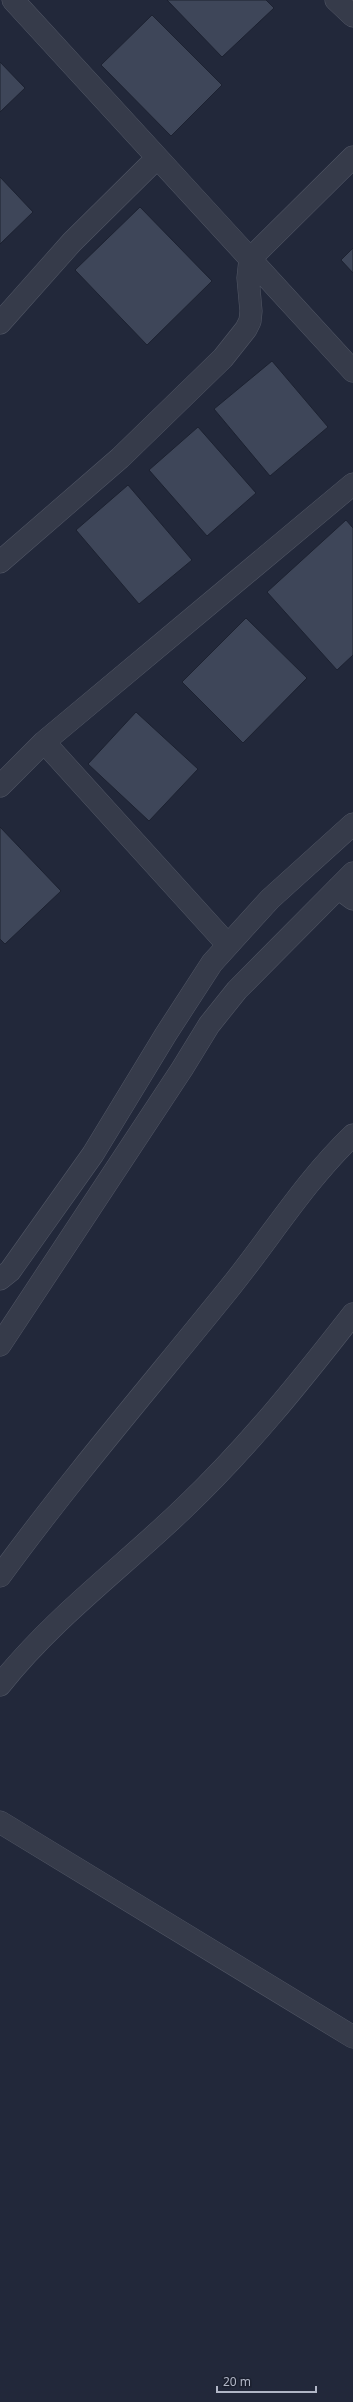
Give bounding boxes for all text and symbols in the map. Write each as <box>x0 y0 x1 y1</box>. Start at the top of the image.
scale bar <box>217 2368 316 2394</box>
text: 20 m <box>223 2373 251 2390</box>

